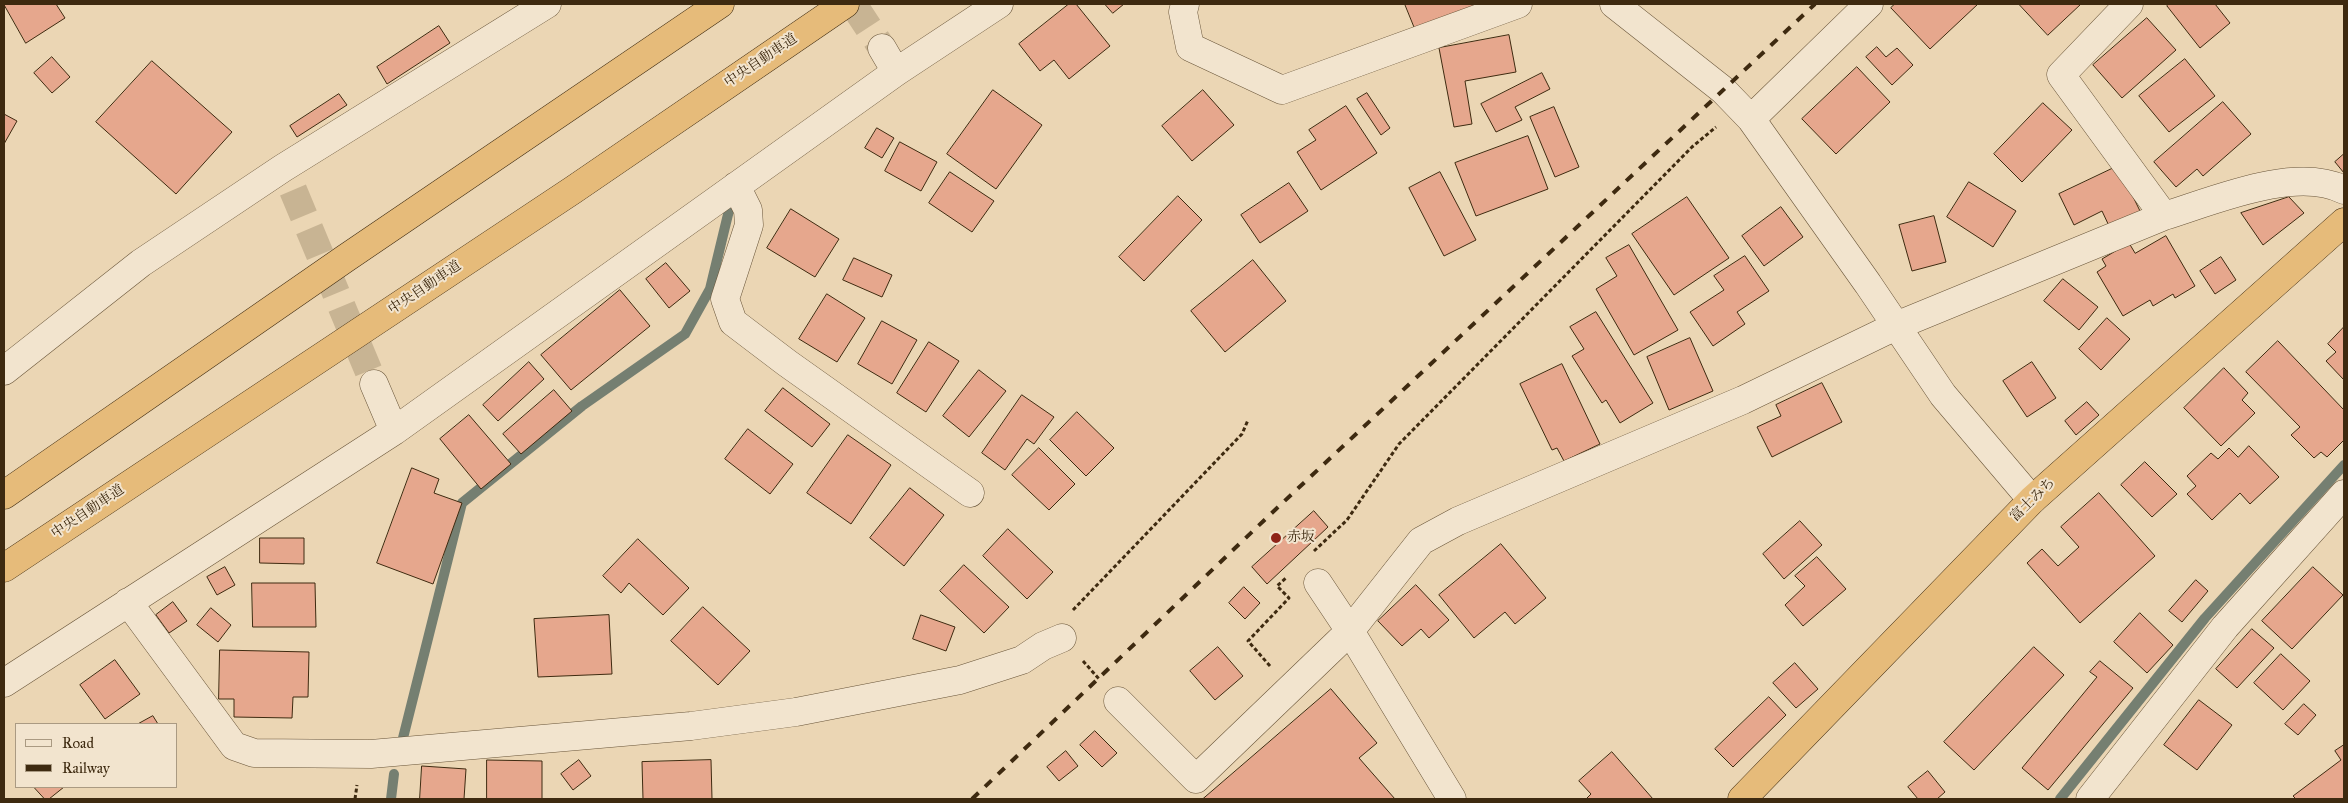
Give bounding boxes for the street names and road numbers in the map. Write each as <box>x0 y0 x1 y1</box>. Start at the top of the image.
street label: 中央自動車道 <box>721 31 801 91</box>
street label: 中央自動車道 <box>385 258 465 318</box>
street label: 富士みち <box>2007 475 2059 525</box>
street label: 中央自動車道 <box>48 482 128 542</box>

